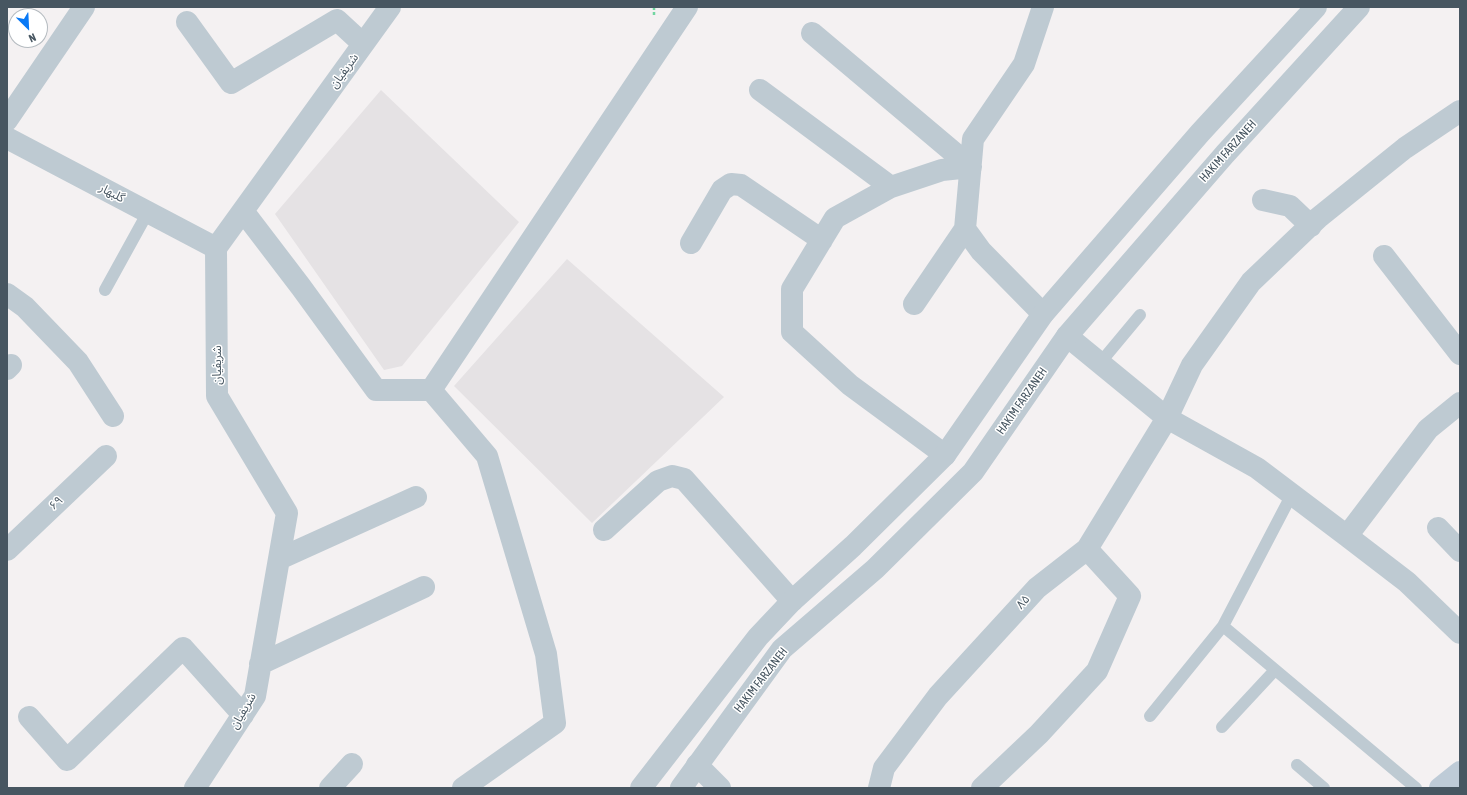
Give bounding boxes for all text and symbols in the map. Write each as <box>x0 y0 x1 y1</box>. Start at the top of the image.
north arrow <box>8 8 48 48</box>
text: N <box>27 31 38 45</box>
street label: شریفیان <box>327 51 361 91</box>
street label: HAKIM FARZANEH <box>1196 117 1260 185</box>
street label: گلبهار <box>97 180 127 206</box>
street label: شریفیان <box>210 345 224 385</box>
street label: HAKIM FARZANEH <box>994 365 1050 437</box>
street label: ۶۹ <box>46 493 66 513</box>
street label: ۸۵ <box>1013 592 1033 612</box>
street label: HAKIM FARZANEH <box>731 645 791 715</box>
street label: شریفیان <box>227 690 259 732</box>

